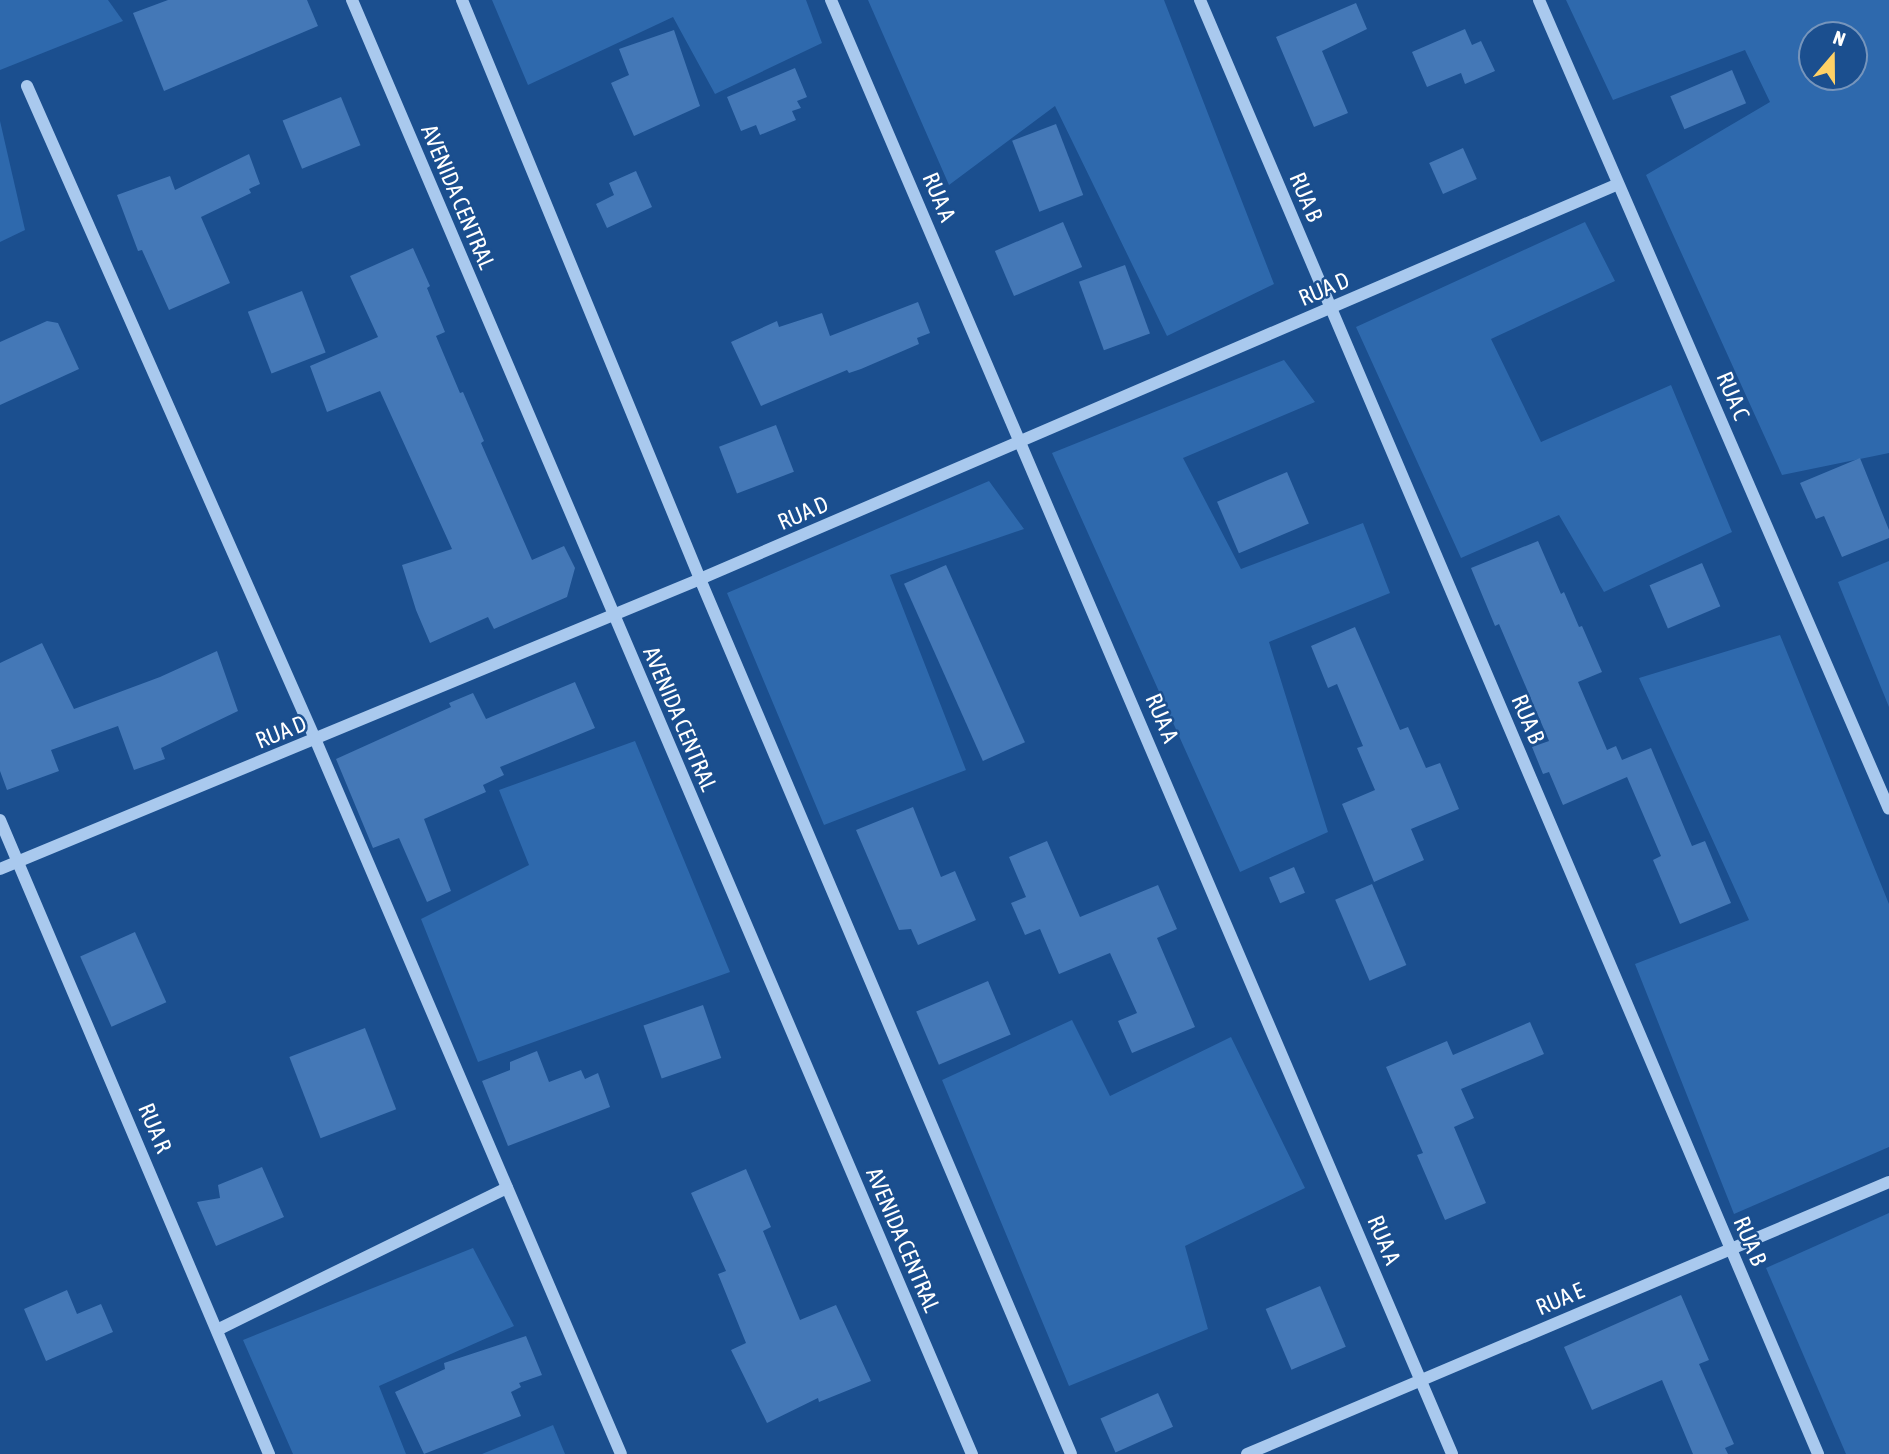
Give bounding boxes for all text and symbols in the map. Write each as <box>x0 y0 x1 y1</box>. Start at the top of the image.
north arrow <box>1798 21 1868 91</box>
text: N <box>1830 26 1849 50</box>
street label: AVENIDA CENTRAL <box>415 121 501 273</box>
street label: RUA A <box>916 168 962 226</box>
street label: RUA B <box>1283 168 1329 226</box>
street label: RUA D <box>1295 266 1353 312</box>
street label: RUA C <box>1711 368 1755 424</box>
street label: RUA D <box>774 490 832 536</box>
street label: AVENIDA CENTRAL <box>637 643 723 795</box>
street label: RUA A <box>1139 689 1185 747</box>
street label: RUA B <box>1505 690 1551 748</box>
street label: RUA D <box>252 709 310 755</box>
street label: RUA R <box>132 1099 178 1157</box>
street label: AVENIDA CENTRAL <box>860 1164 946 1316</box>
street label: RUA A <box>1361 1211 1407 1269</box>
street label: RUA B <box>1727 1212 1773 1270</box>
street label: RUA E <box>1532 1277 1588 1321</box>

